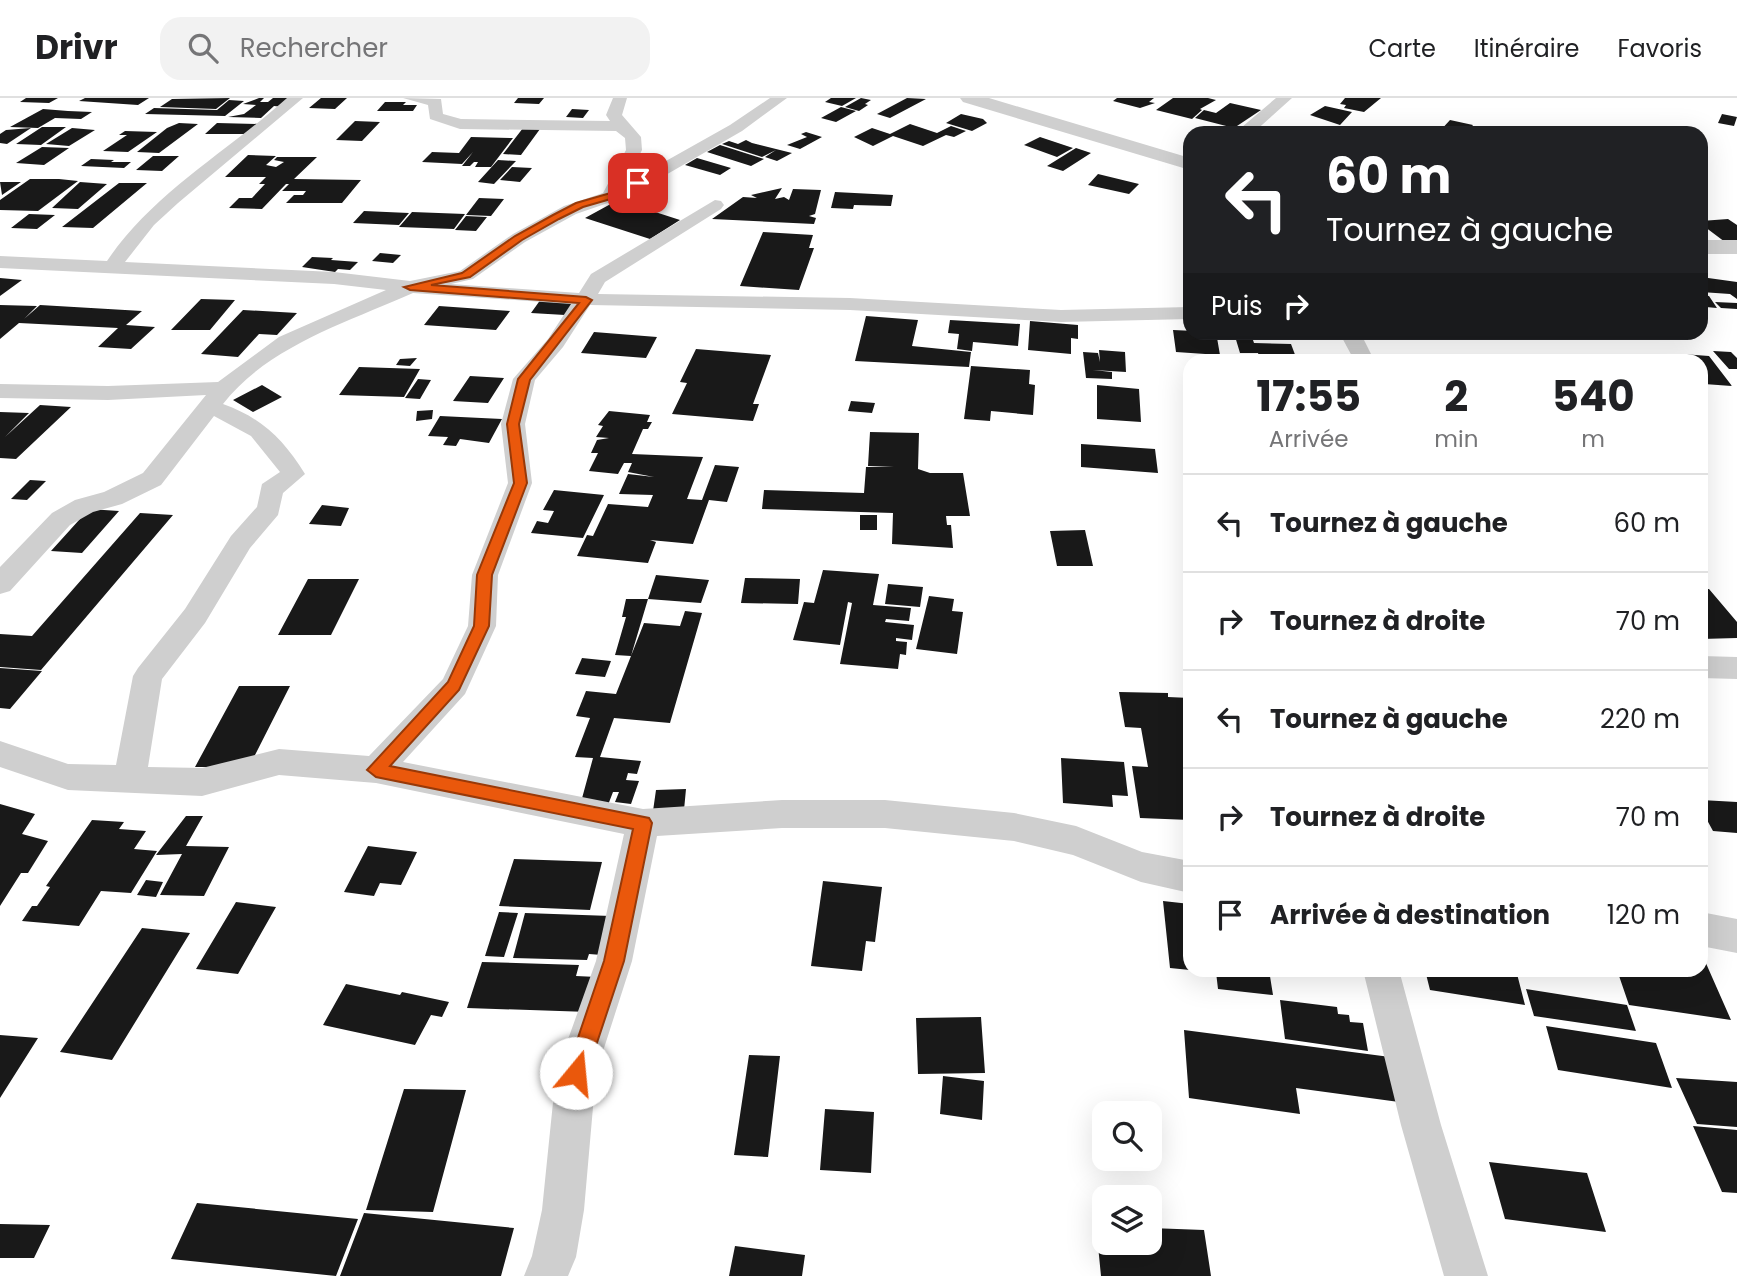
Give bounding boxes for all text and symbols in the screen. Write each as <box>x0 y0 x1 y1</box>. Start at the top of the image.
search box <box>160 17 650 80</box>
text: Drivr <box>35 24 118 71</box>
icon: search <box>184 29 222 67</box>
text: Rechercher <box>240 30 388 66</box>
text: Carte <box>1368 32 1436 65</box>
text: Itinéraire <box>1474 32 1579 65</box>
text: Favoris <box>1617 32 1702 65</box>
text: 60 m <box>1326 142 1451 210</box>
pin <box>608 153 668 213</box>
icon: left <box>1211 154 1302 245</box>
icon: arrive <box>619 164 657 202</box>
text: Tournez à gauche <box>1326 207 1613 252</box>
icon: right <box>1277 287 1315 325</box>
text: Puis <box>1211 288 1263 324</box>
text: 17:55 <box>1256 367 1361 426</box>
text: 2 <box>1444 367 1468 426</box>
text: 540 <box>1552 367 1635 426</box>
text: Arrivée <box>1269 423 1349 455</box>
text: min <box>1434 423 1478 455</box>
text: m <box>1581 423 1605 455</box>
icon: left <box>1211 504 1249 542</box>
text: Tournez à gauche <box>1270 505 1508 541</box>
text: 60 m <box>1613 505 1680 541</box>
icon: right <box>1211 602 1249 640</box>
text: Tournez à droite <box>1270 603 1485 639</box>
text: 70 m <box>1616 603 1680 639</box>
icon: left <box>1211 700 1249 738</box>
text: Tournez à gauche <box>1270 701 1508 737</box>
text: 220 m <box>1600 701 1680 737</box>
icon: right <box>1211 798 1249 836</box>
text: Tournez à droite <box>1270 799 1485 835</box>
text: 70 m <box>1616 799 1680 835</box>
icon: arrive <box>1211 896 1249 934</box>
text: Arrivée à destination <box>1270 897 1550 933</box>
text: 120 m <box>1607 897 1680 933</box>
position arrow <box>539 1036 613 1110</box>
map controls <box>1092 1101 1162 1255</box>
button: search <box>1092 1101 1162 1171</box>
button: layers <box>1092 1185 1162 1255</box>

